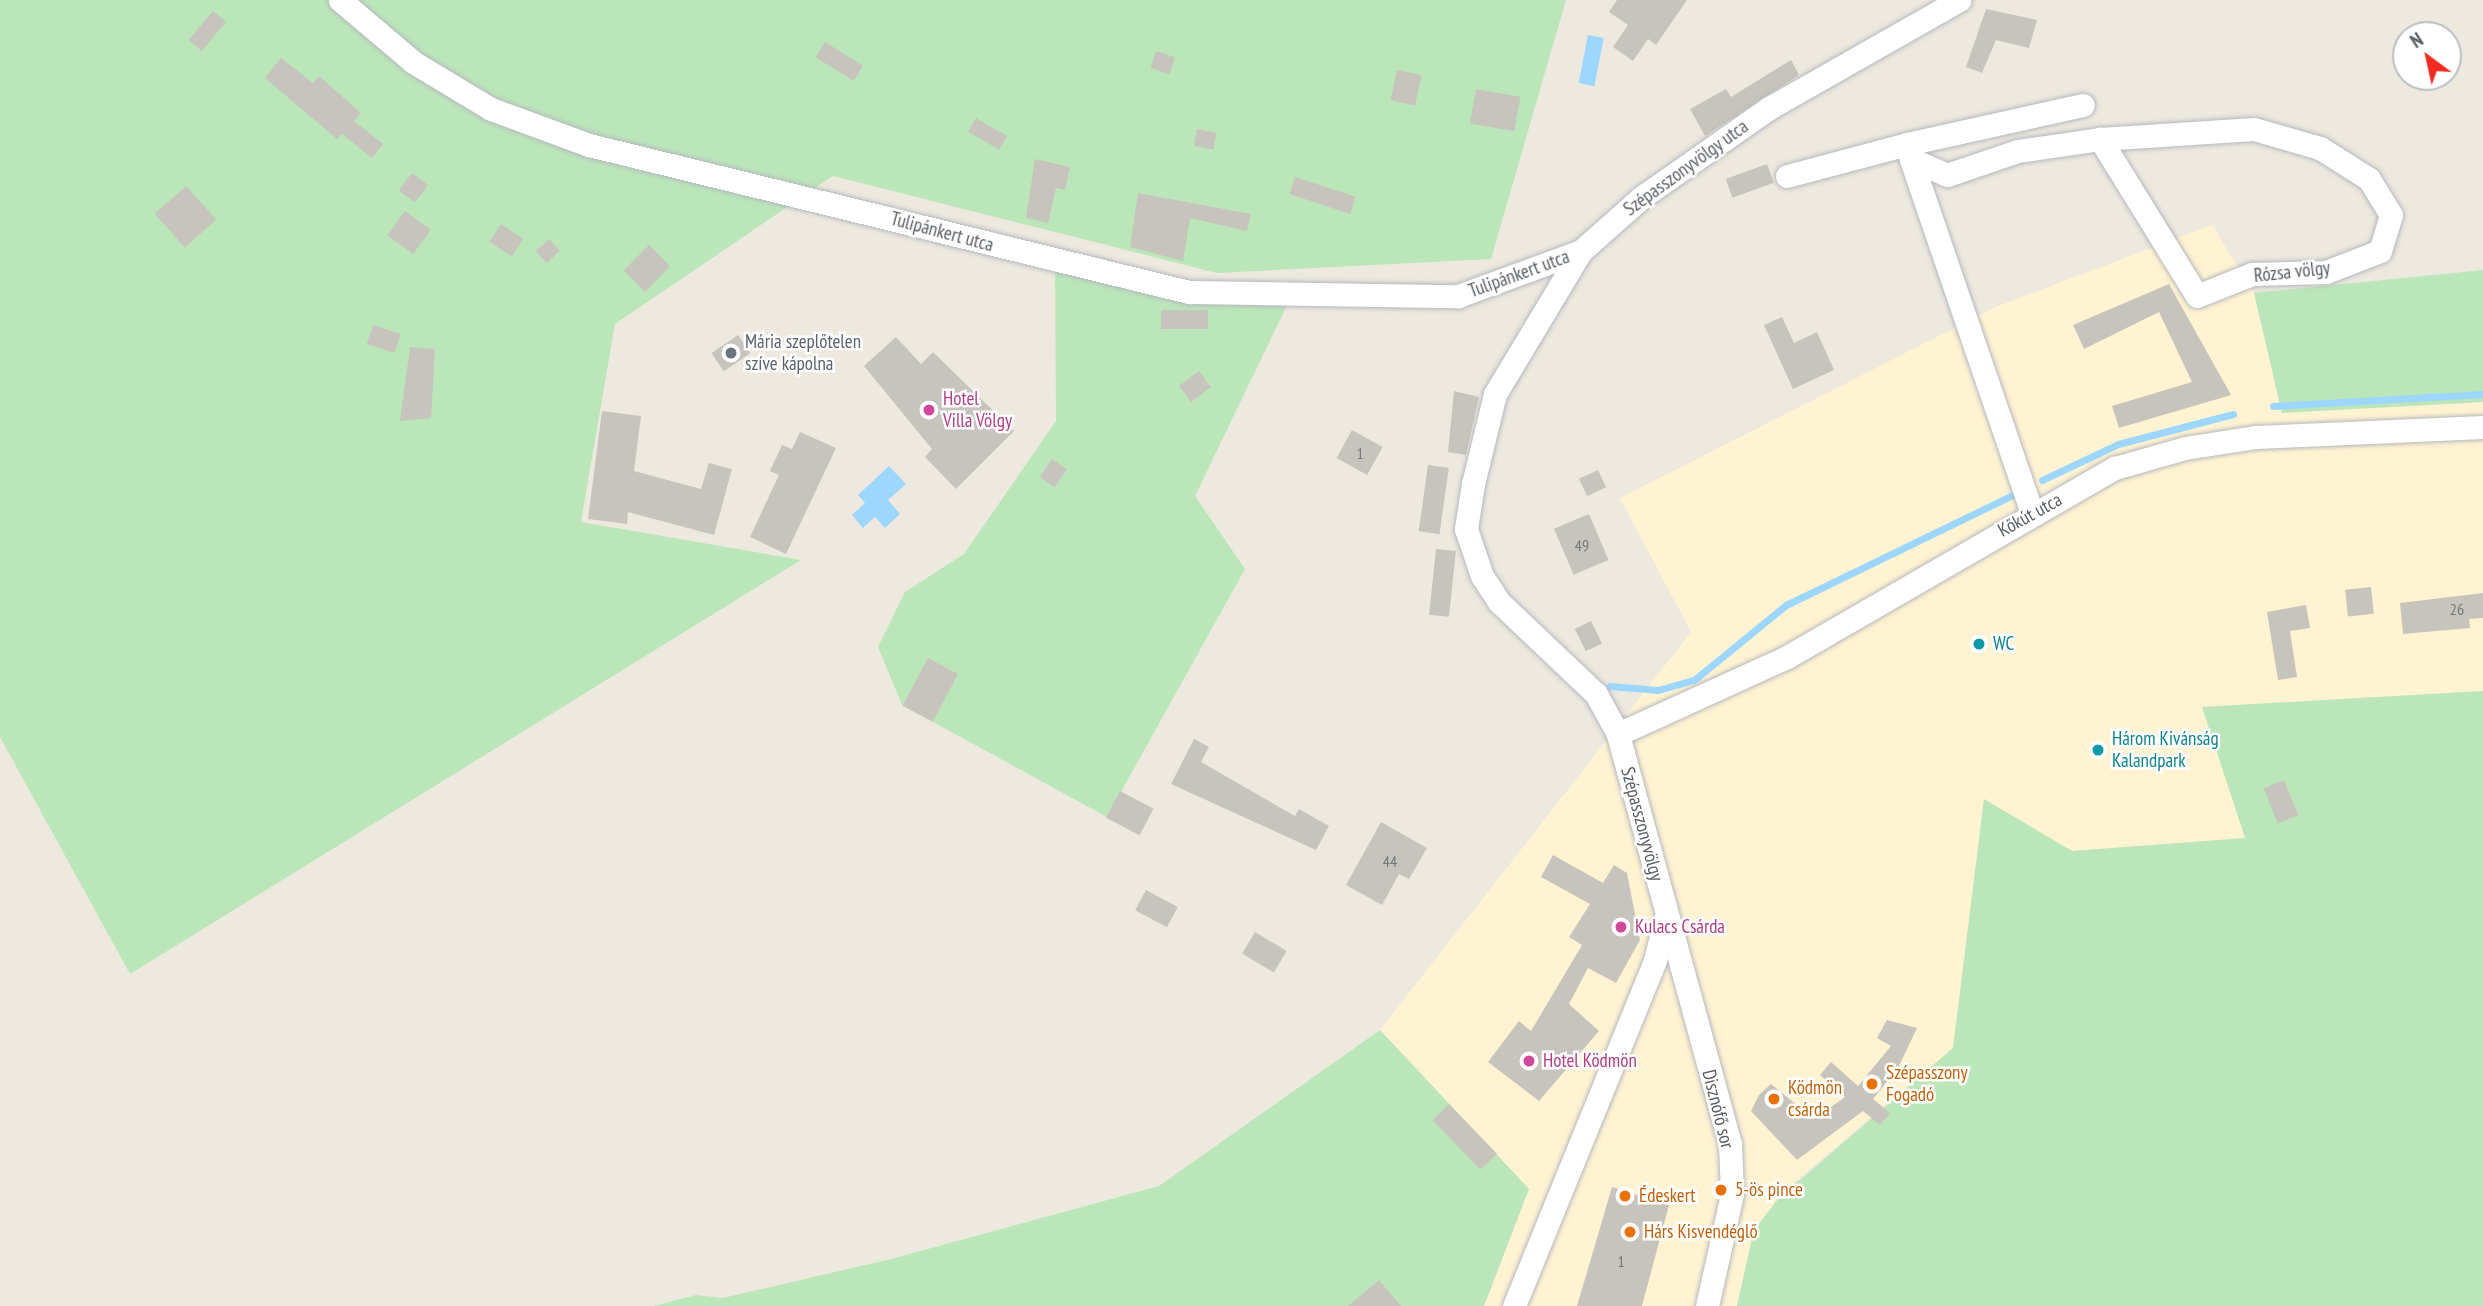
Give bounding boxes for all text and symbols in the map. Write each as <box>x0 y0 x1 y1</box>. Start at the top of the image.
north arrow <box>2392 21 2462 91</box>
text: N <box>2406 27 2427 53</box>
street label: Szépasszonyvölgy utca <box>1619 115 1753 221</box>
street label: Tulipánkert utca <box>888 207 996 257</box>
street label: Tulipánkert utca <box>1466 245 1572 303</box>
street label: Rózsa völgy <box>2253 257 2331 287</box>
place label: Mária szeplőtelen szíve kápolna <box>745 331 861 375</box>
marker: Mária szeplőtelen szíve kápolna <box>723 345 739 361</box>
place label: Hotel Villa Völgy <box>943 388 1012 432</box>
marker: Hotel Villa Völgy <box>921 402 937 418</box>
house number: 1 <box>1356 443 1364 463</box>
street label: Kőkút utca <box>1994 488 2066 542</box>
house number: 49 <box>1575 535 1589 555</box>
house number: 26 <box>2450 599 2464 619</box>
place label: WC <box>1993 633 2014 655</box>
marker: WC <box>1971 636 1987 652</box>
place label: Három Kivánság Kalandpark <box>2112 728 2219 772</box>
marker: Három Kivánság Kalandpark <box>2090 742 2106 758</box>
street label: Szépasszonyvölgy <box>1616 764 1668 884</box>
house number: 44 <box>1383 851 1397 871</box>
place label: Kulacs Csárda <box>1635 916 1725 938</box>
marker: Kulacs Csárda <box>1613 919 1629 935</box>
place label: Hotel Ködmön <box>1543 1050 1637 1072</box>
marker: Hotel Ködmön <box>1521 1053 1537 1069</box>
place label: Szépasszony Fogadó <box>1886 1062 1968 1106</box>
street label: Disznófő sor <box>1697 1067 1739 1151</box>
marker: Szépasszony Fogadó <box>1864 1076 1880 1092</box>
place label: Ködmön csárda <box>1788 1077 1842 1121</box>
marker: Ködmön csárda <box>1766 1091 1782 1107</box>
place label: 5-ös pince <box>1735 1179 1803 1201</box>
marker: 5-ös pince <box>1713 1182 1729 1198</box>
place label: Édeskert <box>1639 1185 1696 1207</box>
marker: Édeskert <box>1617 1188 1633 1204</box>
place label: Hárs Kisvendéglő <box>1644 1221 1758 1243</box>
marker: Hárs Kisvendéglő <box>1622 1224 1638 1240</box>
house number: 1 <box>1617 1251 1625 1271</box>

